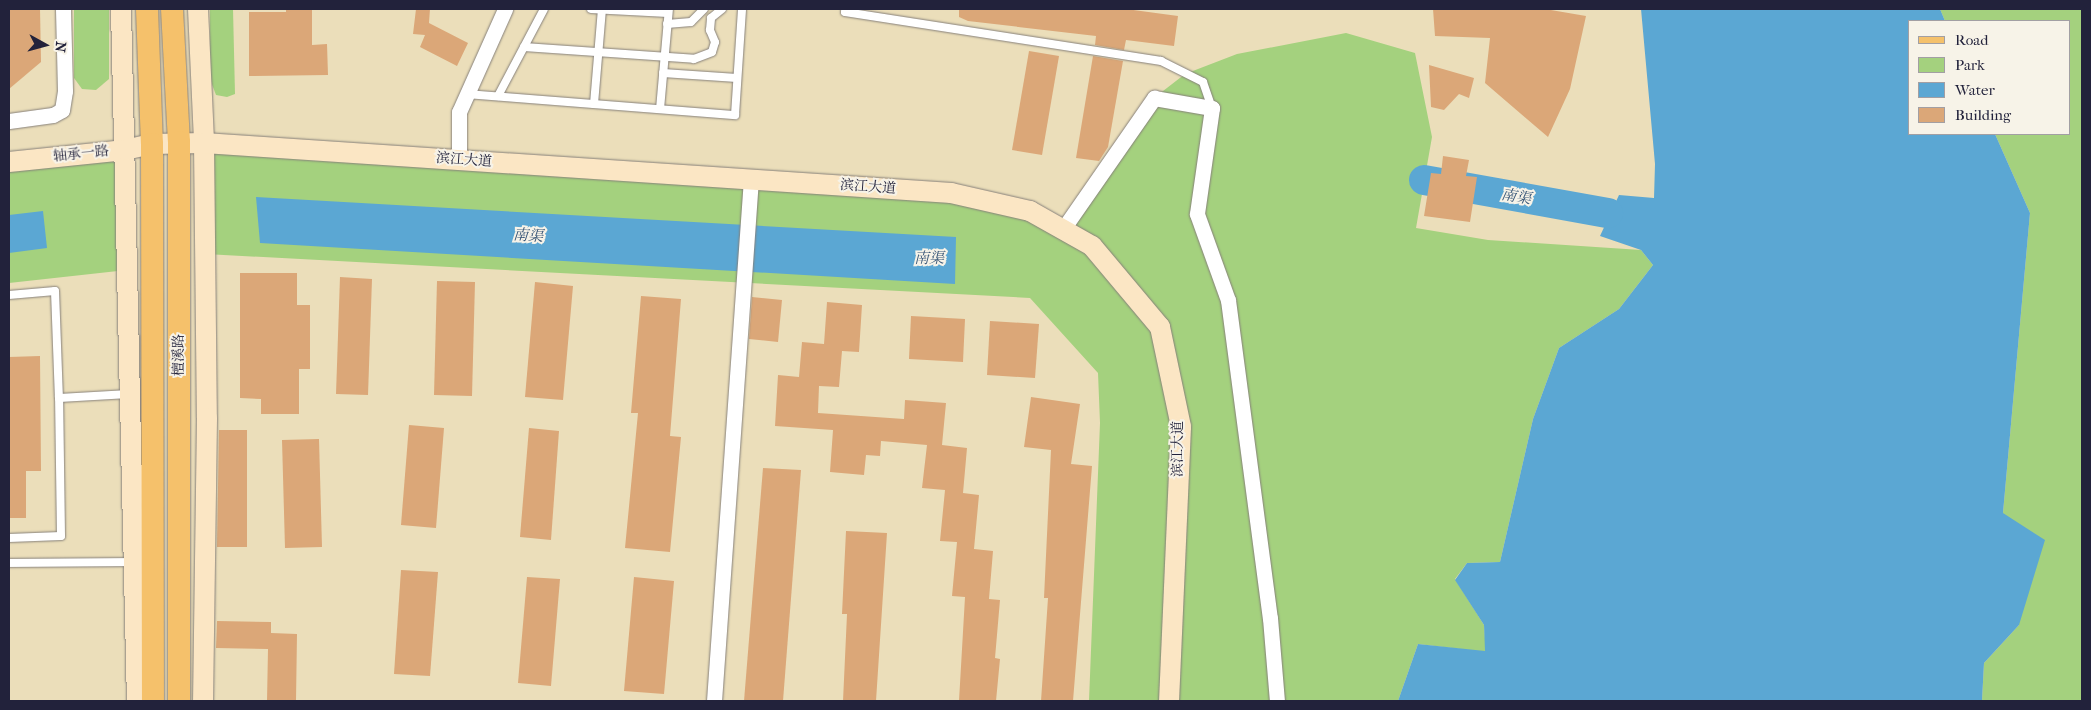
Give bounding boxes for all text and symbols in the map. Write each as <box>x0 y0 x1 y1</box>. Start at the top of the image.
north arrow <box>20 20 70 70</box>
legend <box>1908 20 2071 135</box>
text: Road <box>1955 31 1988 49</box>
text: N <box>51 41 69 53</box>
text: Park <box>1955 56 1985 74</box>
text: Water <box>1955 81 1995 99</box>
text: Building <box>1955 106 2011 124</box>
street label: 轴承一路 <box>52 143 110 165</box>
street label: 滨江大道 <box>435 150 493 170</box>
street label: 滨江大道 <box>839 177 897 197</box>
water label: 南渠 <box>1500 186 1532 208</box>
water label: 南渠 <box>512 226 544 246</box>
water label: 南渠 <box>914 250 944 268</box>
street label: 檀溪路 <box>171 334 187 376</box>
street label: 滨江大道 <box>1170 421 1186 477</box>

